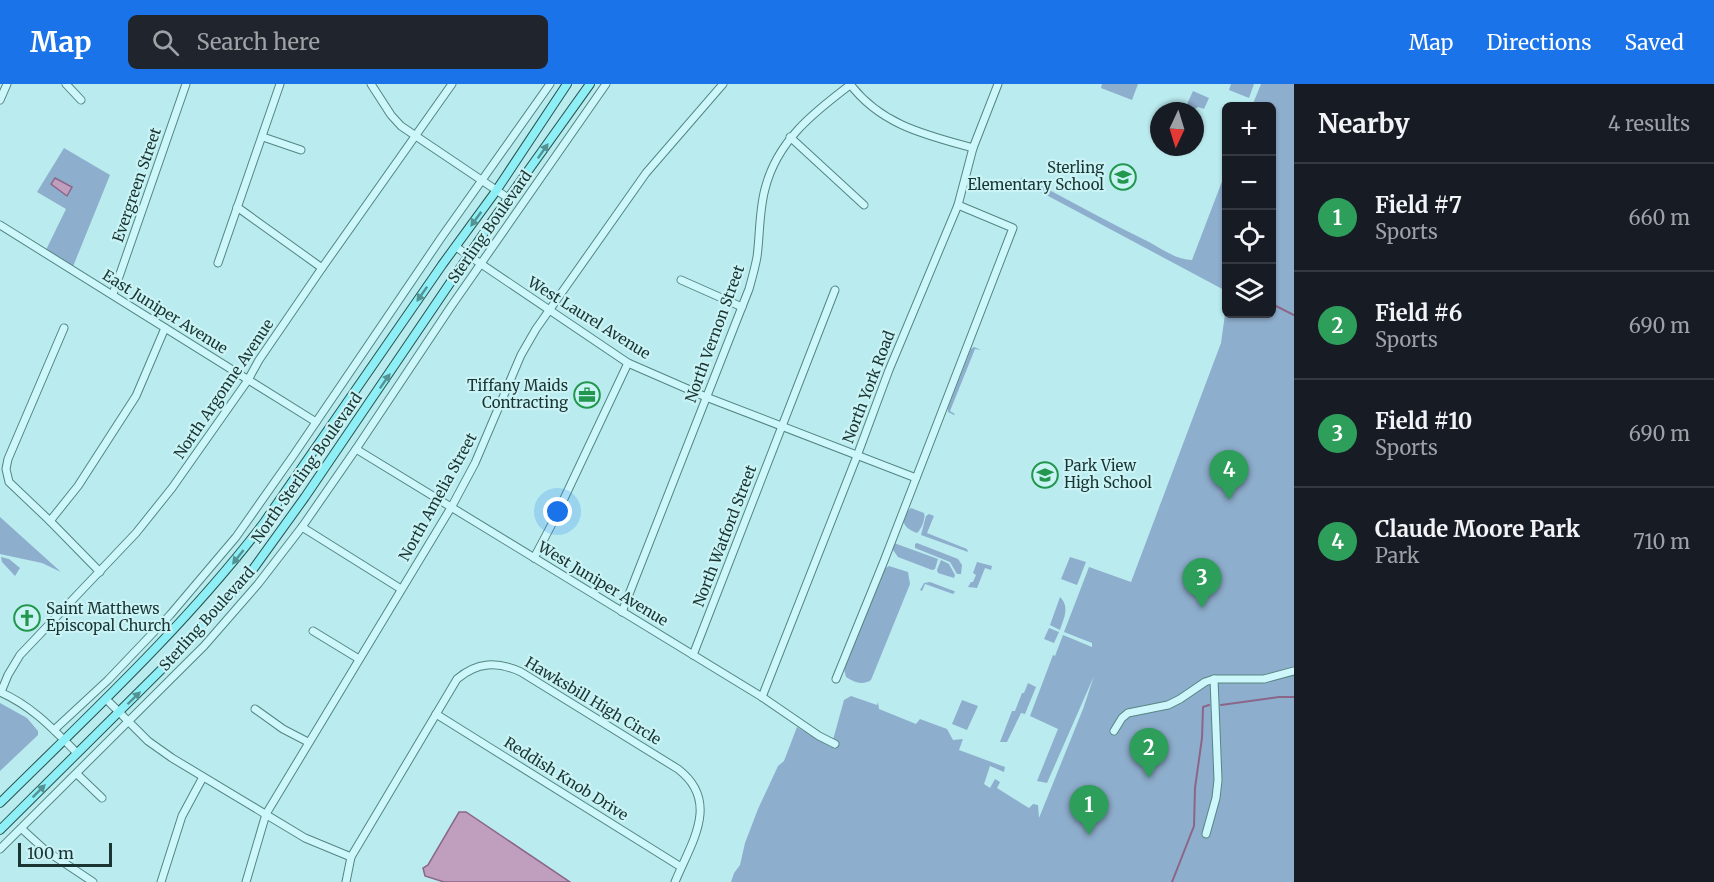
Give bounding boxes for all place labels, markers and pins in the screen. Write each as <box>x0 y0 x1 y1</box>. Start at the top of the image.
place label: Sterling Elementary School <box>967 158 1104 194</box>
school or university icon: Sterling Elementary School <box>1108 162 1138 192</box>
place label: Tiffany Maids Contracting <box>467 376 568 412</box>
office icon: Tiffany Maids Contracting <box>572 380 602 410</box>
pin: 4 <box>1210 450 1248 500</box>
place label: Park View High School <box>1064 456 1152 492</box>
school or university icon: Park View High School <box>1030 460 1060 490</box>
pin: 3 <box>1182 558 1222 608</box>
place label: Saint Matthews Episcopal Church <box>46 599 171 635</box>
church icon: Saint Matthews Episcopal Church <box>12 603 42 633</box>
pin: 2 <box>1130 728 1168 778</box>
pin: 1 <box>1070 786 1108 835</box>

